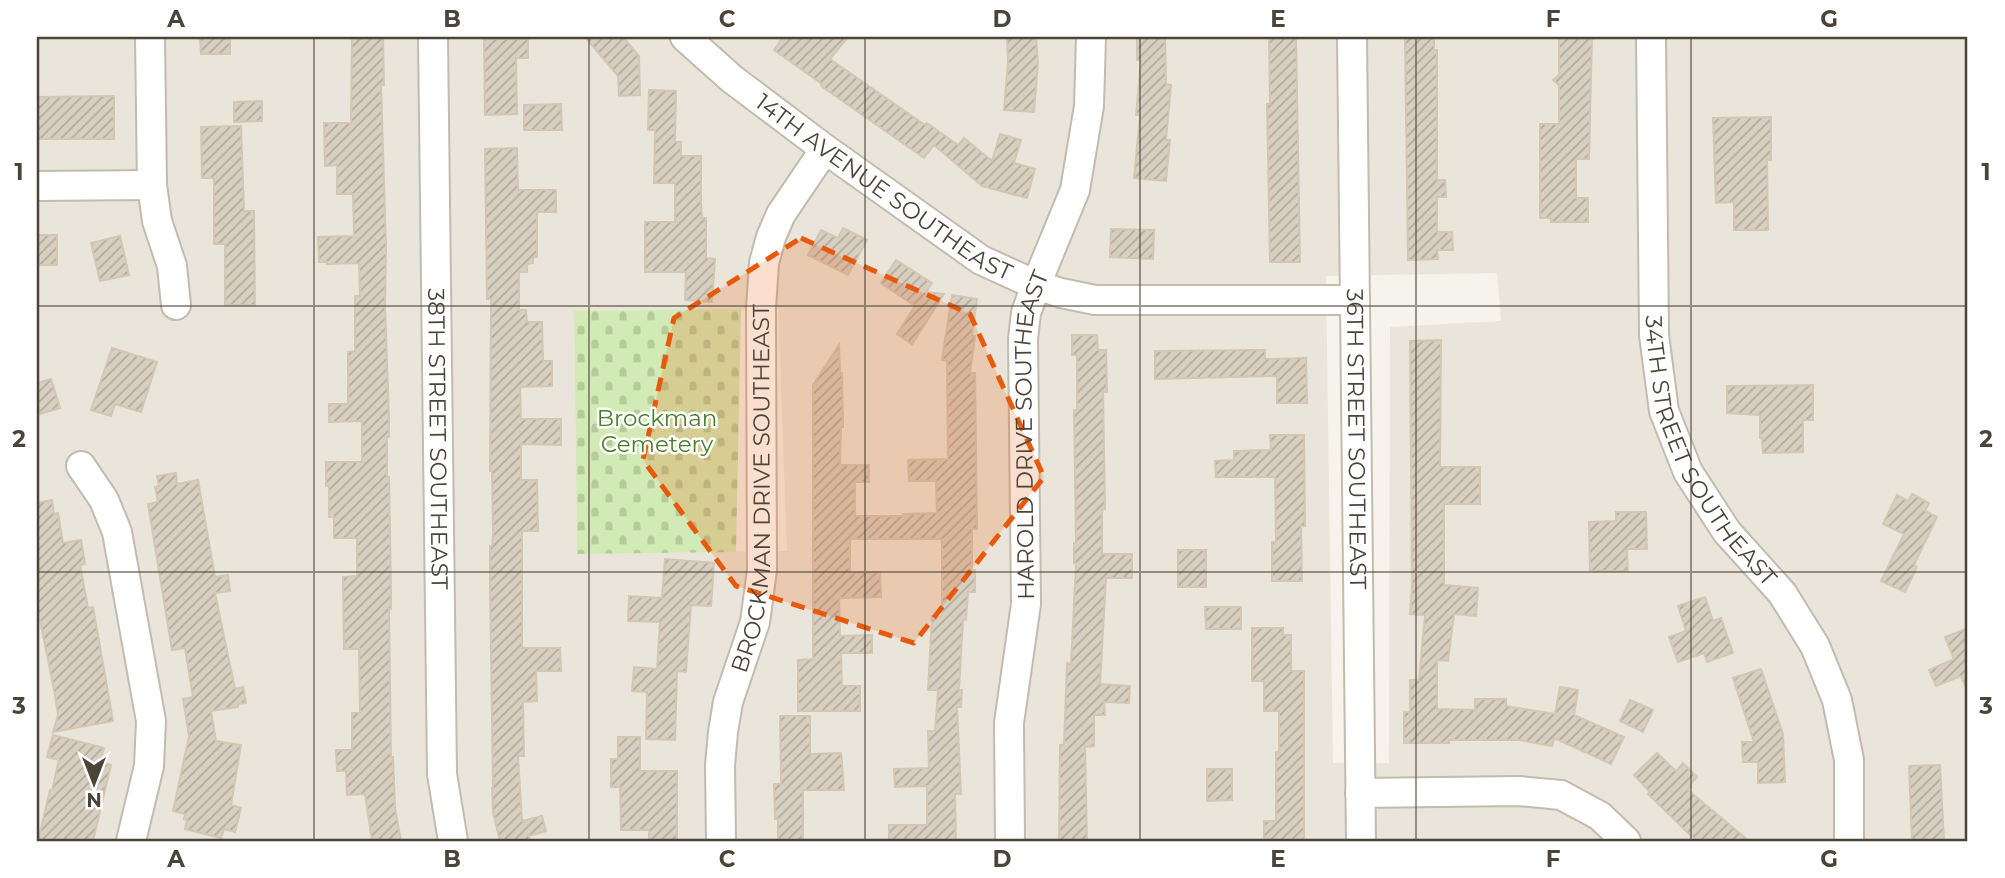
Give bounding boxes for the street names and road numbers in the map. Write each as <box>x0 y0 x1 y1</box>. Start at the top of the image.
street label: 14TH AVENUE SOUTHEAST <box>750 88 1018 287</box>
street label: HAROLD DRIVE SOUTHEAST <box>1008 265 1055 600</box>
street label: 38TH STREET SOUTHEAST <box>422 288 454 591</box>
street label: 36TH STREET SOUTHEAST <box>1341 288 1372 590</box>
street label: BROCKMAN DRIVE SOUTHEAST <box>725 303 776 676</box>
street label: 34TH STREET SOUTHEAST <box>1639 315 1783 592</box>

